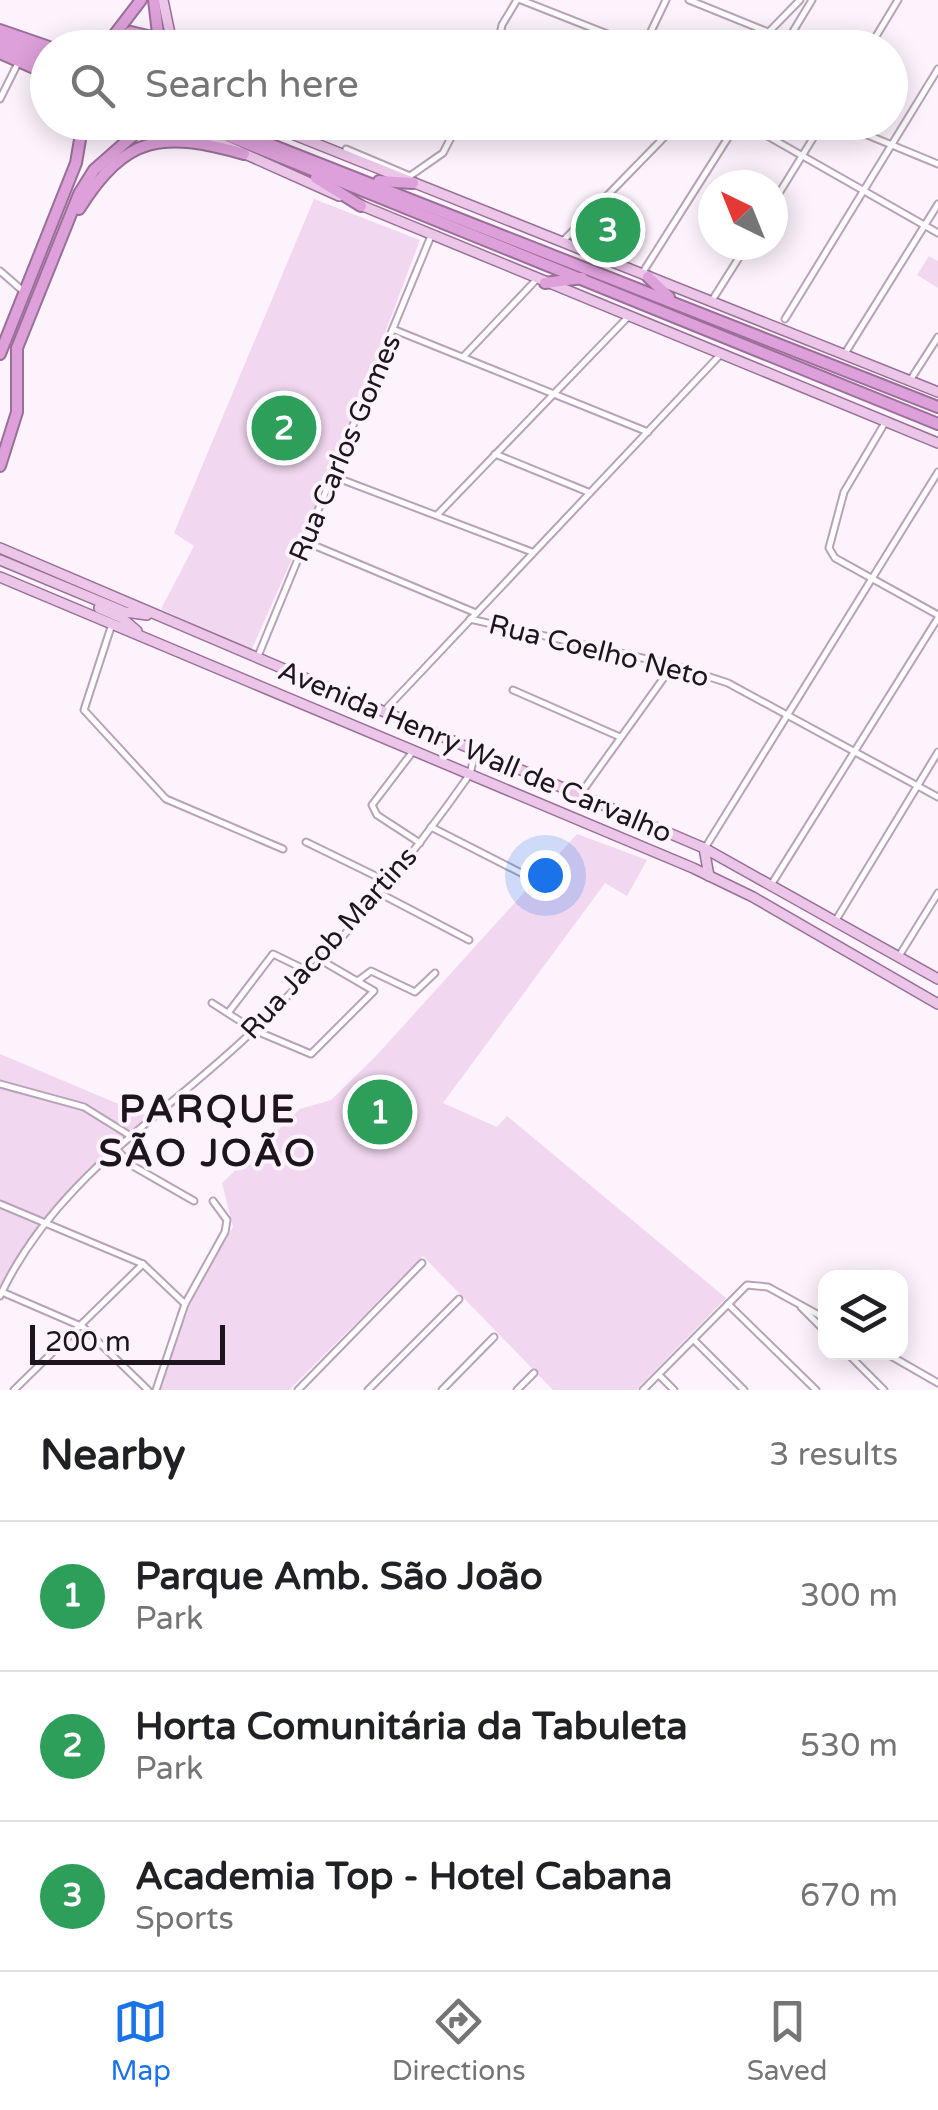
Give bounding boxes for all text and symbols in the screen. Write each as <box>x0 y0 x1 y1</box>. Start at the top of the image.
search box <box>30 30 908 140</box>
icon: search <box>65 58 120 113</box>
text: Search here <box>145 62 359 108</box>
north arrow <box>698 170 788 260</box>
pin: 3 <box>576 192 640 268</box>
street label: Rua Carlos Gomes <box>282 329 408 567</box>
pin: 2 <box>252 390 316 466</box>
street label: Rua Coelho Neto <box>485 607 713 695</box>
street label: Avenida Henry Wall de Carvalho <box>273 653 677 851</box>
street label: Rua Jacob Martins <box>234 840 424 1046</box>
your location <box>520 850 571 901</box>
pin: 1 <box>348 1074 412 1150</box>
district label: PARQUE SÃO JOÃO <box>99 1087 317 1177</box>
map controls <box>818 1270 908 1360</box>
button: layers <box>818 1270 908 1360</box>
scale bar <box>30 1320 225 1364</box>
text: 200 m <box>45 1325 131 1359</box>
text: Nearby <box>40 1430 185 1481</box>
text: 3 results <box>769 1436 898 1474</box>
text: Parque Amb. São João <box>135 1554 543 1600</box>
text: 1 <box>62 1577 83 1615</box>
text: 300 m <box>800 1577 898 1615</box>
text: Park <box>135 1600 203 1638</box>
text: Horta Comunitária da Tabuleta <box>135 1704 688 1750</box>
text: 2 <box>62 1727 83 1765</box>
text: 530 m <box>800 1727 898 1765</box>
text: Park <box>135 1750 203 1788</box>
text: Academia Top - Hotel Cabana <box>135 1854 672 1900</box>
text: 3 <box>62 1877 83 1915</box>
text: 670 m <box>800 1877 898 1915</box>
text: Sports <box>135 1900 234 1938</box>
tab: Map <box>110 1994 171 2088</box>
tab: Directions <box>392 1994 526 2088</box>
tab: Saved <box>747 1994 828 2088</box>

